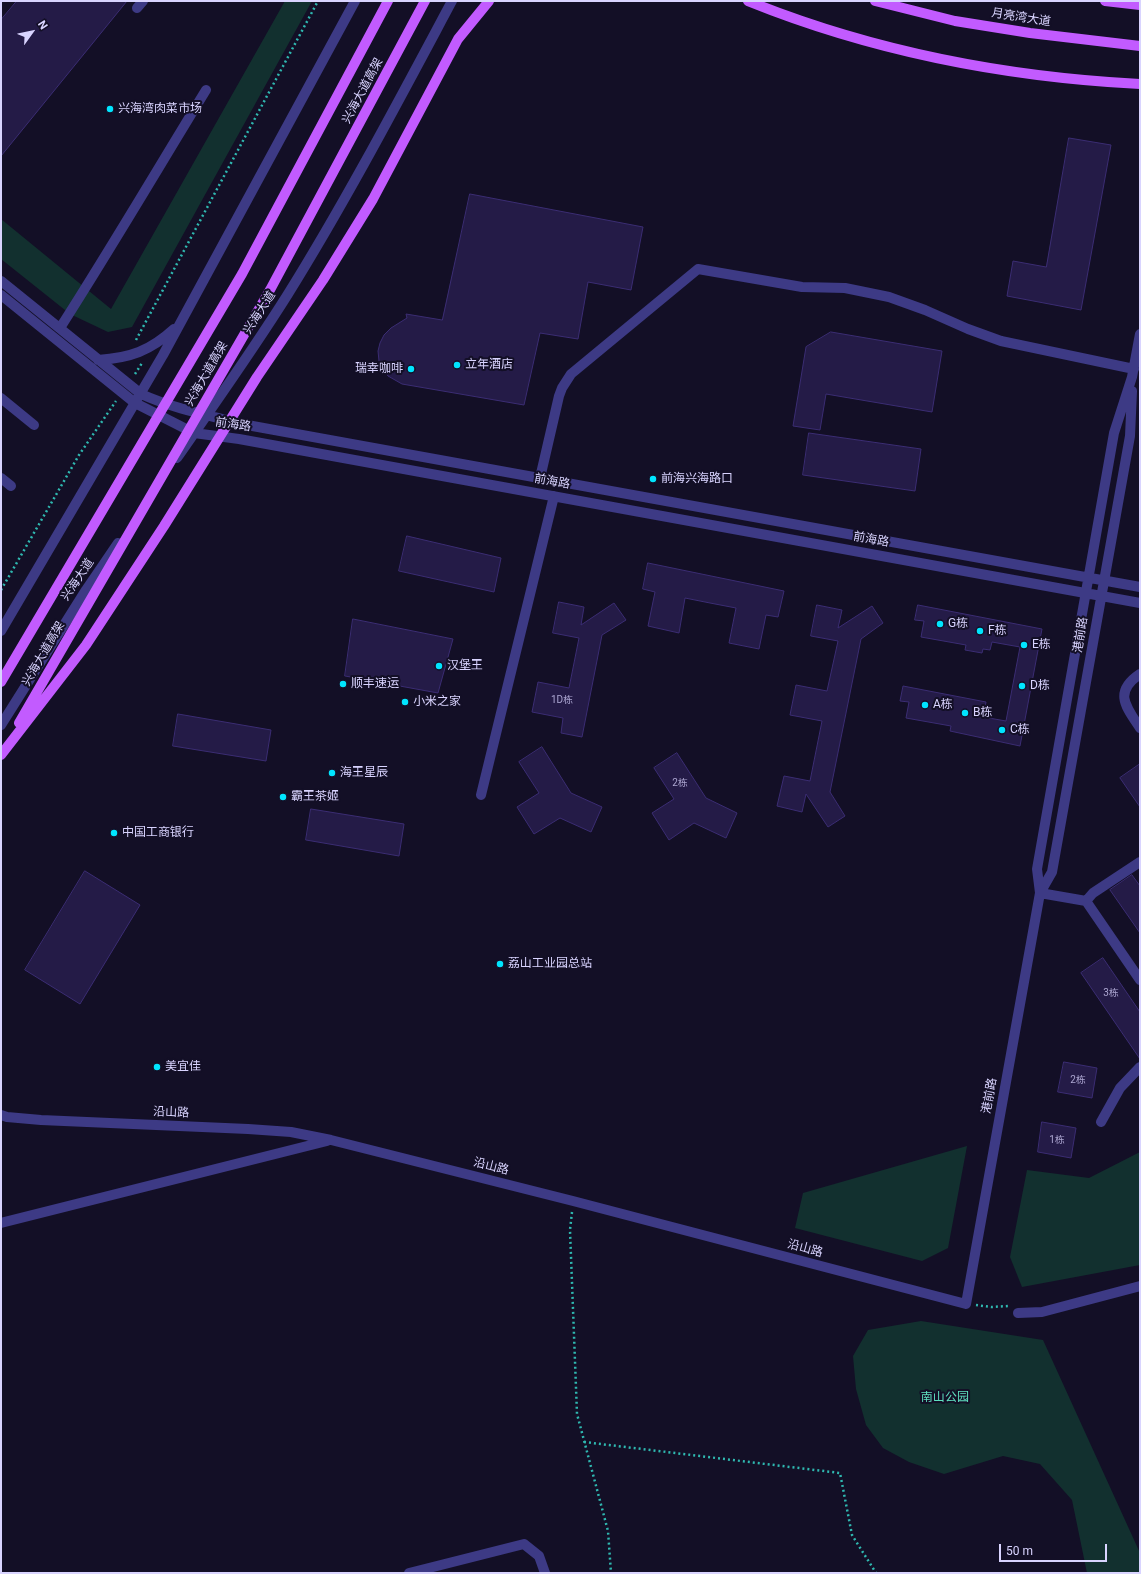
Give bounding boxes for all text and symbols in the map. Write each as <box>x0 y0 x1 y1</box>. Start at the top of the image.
street label: 月亮湾大道 <box>990 6 1052 30</box>
north arrow <box>12 12 52 52</box>
text: N <box>35 18 50 32</box>
street label: 兴海大道高架 <box>340 56 386 126</box>
place label: 兴海湾肉菜市场 <box>118 102 202 116</box>
marker: 兴海湾肉菜市场 <box>105 104 115 114</box>
street label: 兴海大道 <box>241 289 279 337</box>
street label: 兴海大道高架 <box>183 339 231 409</box>
place label: 立年酒店 <box>465 358 513 372</box>
marker: 立年酒店 <box>452 360 462 370</box>
place label: 瑞幸咖啡 <box>355 362 403 376</box>
marker: 瑞幸咖啡 <box>406 364 416 374</box>
street label: 前海路 <box>214 415 252 435</box>
street label: 前海路 <box>533 472 571 492</box>
place label: 前海兴海路口 <box>661 472 733 486</box>
marker: 前海兴海路口 <box>648 474 658 484</box>
street label: 前海路 <box>852 530 890 550</box>
street label: 兴海大道 <box>59 556 97 604</box>
street label: 港前路 <box>1071 616 1091 654</box>
place label: G栋 <box>948 617 968 631</box>
street label: 兴海大道高架 <box>20 619 68 689</box>
marker: G栋 <box>935 619 945 629</box>
place label: F栋 <box>988 624 1007 638</box>
marker: F栋 <box>975 626 985 636</box>
place label: E栋 <box>1032 638 1051 652</box>
marker: E栋 <box>1019 640 1029 650</box>
place label: 汉堡王 <box>447 659 483 673</box>
marker: 汉堡王 <box>434 661 444 671</box>
place label: 顺丰速运 <box>351 677 399 691</box>
marker: 顺丰速运 <box>338 679 348 689</box>
place label: D栋 <box>1030 679 1050 693</box>
marker: D栋 <box>1017 681 1027 691</box>
house number: 1D栋 <box>551 694 573 706</box>
place label: 小米之家 <box>413 695 461 709</box>
marker: 小米之家 <box>400 697 410 707</box>
place label: A栋 <box>933 698 953 712</box>
marker: A栋 <box>920 700 930 710</box>
place label: B栋 <box>973 706 992 720</box>
marker: B栋 <box>960 708 970 718</box>
place label: C栋 <box>1010 723 1030 737</box>
marker: C栋 <box>997 725 1007 735</box>
place label: 海王星辰 <box>340 766 388 780</box>
marker: 海王星辰 <box>327 768 337 778</box>
house number: 2栋 <box>672 777 688 789</box>
place label: 霸王茶姬 <box>291 790 339 804</box>
marker: 霸王茶姬 <box>278 792 288 802</box>
place label: 中国工商银行 <box>122 826 194 840</box>
marker: 中国工商银行 <box>109 828 119 838</box>
place label: 荔山工业园总站 <box>508 957 592 971</box>
marker: 荔山工业园总站 <box>495 959 505 969</box>
house number: 3栋 <box>1103 987 1119 999</box>
place label: 美宜佳 <box>165 1060 201 1074</box>
marker: 美宜佳 <box>152 1062 162 1072</box>
house number: 2栋 <box>1070 1074 1086 1086</box>
street label: 港前路 <box>980 1077 1000 1115</box>
street label: 沿山路 <box>153 1105 189 1121</box>
house number: 1栋 <box>1049 1134 1065 1146</box>
street label: 沿山路 <box>472 1156 510 1178</box>
street label: 沿山路 <box>786 1237 824 1261</box>
park label: 南山公园 <box>921 1391 969 1405</box>
scale bar <box>1001 1536 1109 1562</box>
text: 50 m <box>1006 1544 1033 1558</box>

